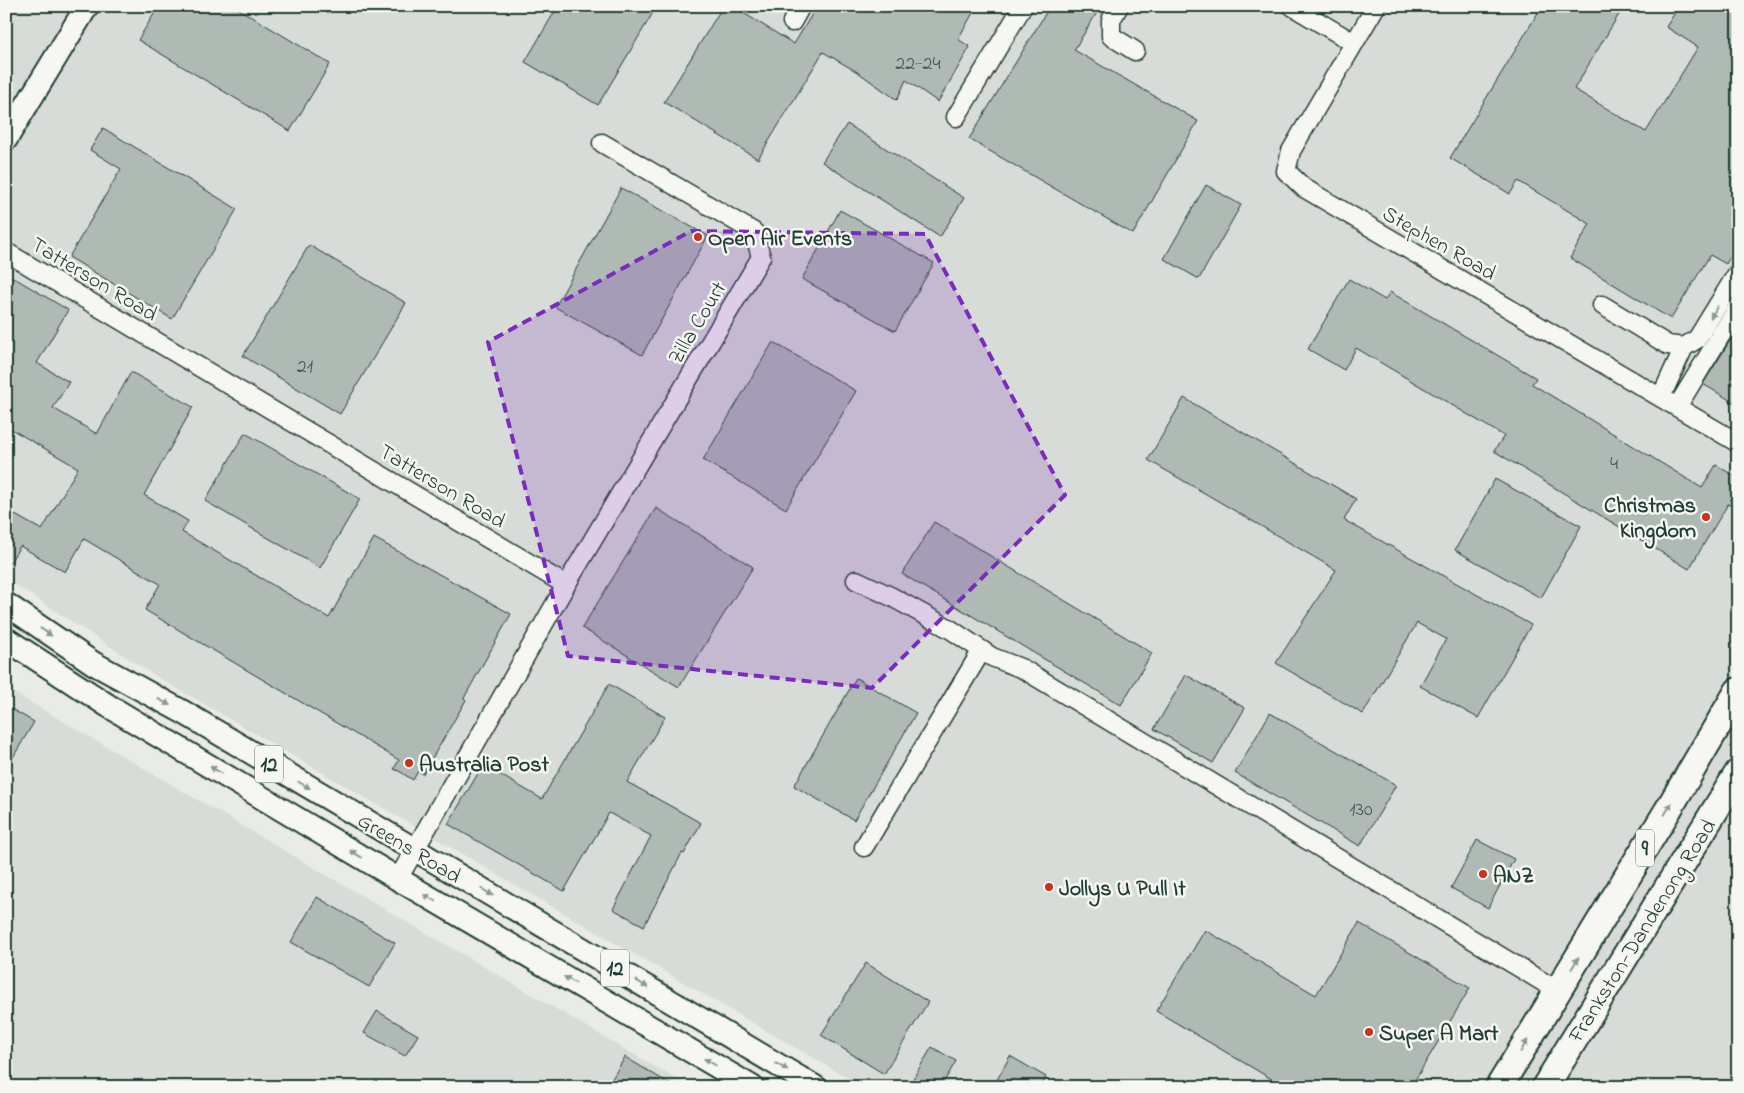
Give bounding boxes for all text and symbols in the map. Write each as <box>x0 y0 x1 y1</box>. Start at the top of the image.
house number: 22-24 <box>895 50 941 79</box>
street label: Stephen Road <box>1375 199 1502 290</box>
place label: Open Air Events <box>708 224 852 256</box>
street label: Tatterson Road <box>24 230 163 331</box>
marker: Open Air Events <box>692 231 704 243</box>
street label: Zilla Court <box>661 276 736 371</box>
one-way arrow <box>1709 305 1718 318</box>
house number: 21 <box>297 353 313 382</box>
street label: Tatterson Road <box>372 437 511 538</box>
house number: 4 <box>1610 450 1618 479</box>
place label: Christmas Kingdom <box>1604 491 1696 549</box>
marker: Christmas Kingdom <box>1700 511 1712 523</box>
one-way arrow <box>40 627 53 637</box>
one-way arrow <box>157 698 172 706</box>
road number: 12 <box>255 746 283 782</box>
place label: Australia Post <box>419 750 549 782</box>
marker: Australia Post <box>403 757 415 769</box>
one-way arrow <box>210 766 223 775</box>
one-way arrow <box>298 780 311 789</box>
house number: 130 <box>1349 796 1373 825</box>
one-way arrow <box>1664 803 1673 816</box>
street label: Greens Road <box>351 806 466 893</box>
street label: Frankston-Dandenong Road <box>1561 814 1726 1051</box>
road number: 9 <box>1636 830 1654 866</box>
one-way arrow <box>349 849 362 858</box>
place label: ANZ <box>1493 861 1534 893</box>
marker: ANZ <box>1477 868 1489 880</box>
place label: Jollys U Pull It <box>1059 874 1186 907</box>
marker: Jollys U Pull It <box>1043 881 1055 893</box>
one-way arrow <box>480 888 493 897</box>
one-way arrow <box>423 893 436 902</box>
road number: 12 <box>601 950 629 986</box>
one-way arrow <box>1570 956 1579 969</box>
one-way arrow <box>564 975 577 984</box>
one-way arrow <box>634 980 649 988</box>
place label: Super A Mart <box>1379 1019 1499 1051</box>
marker: Super A Mart <box>1363 1026 1375 1038</box>
one-way arrow <box>1519 1039 1529 1052</box>
one-way arrow <box>703 1058 718 1066</box>
one-way arrow <box>775 1062 788 1071</box>

